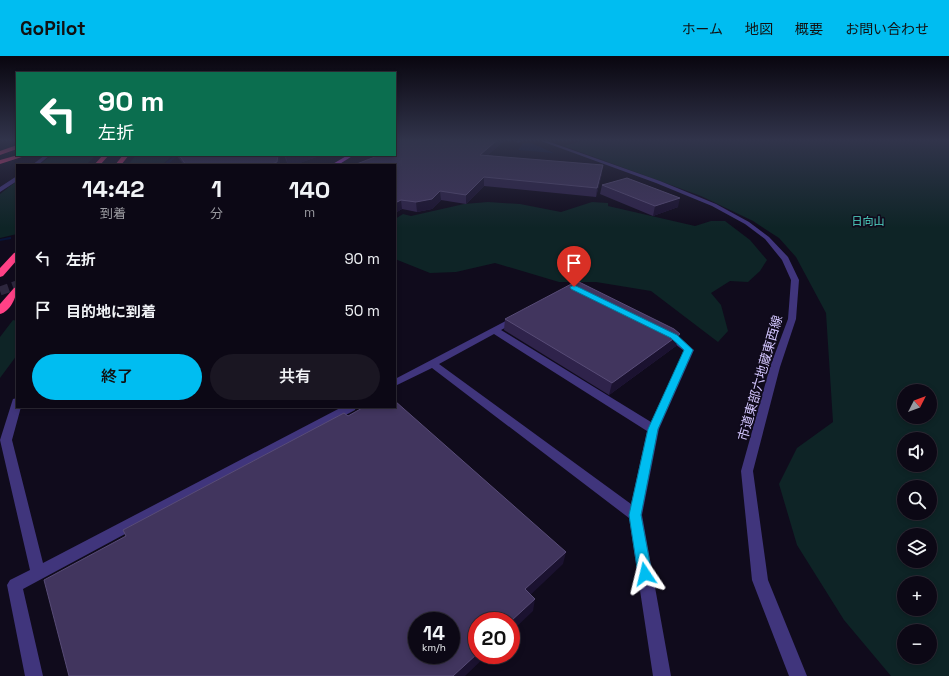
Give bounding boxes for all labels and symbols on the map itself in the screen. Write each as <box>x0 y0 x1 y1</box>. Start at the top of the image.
park label: 日向山 <box>852 214 885 228</box>
pin <box>557 246 591 287</box>
street label: 市道東部六地蔵東西線 <box>734 313 786 443</box>
north arrow <box>897 384 937 424</box>
position arrow <box>624 553 666 595</box>
speed limit sign: 20 <box>468 612 520 664</box>

